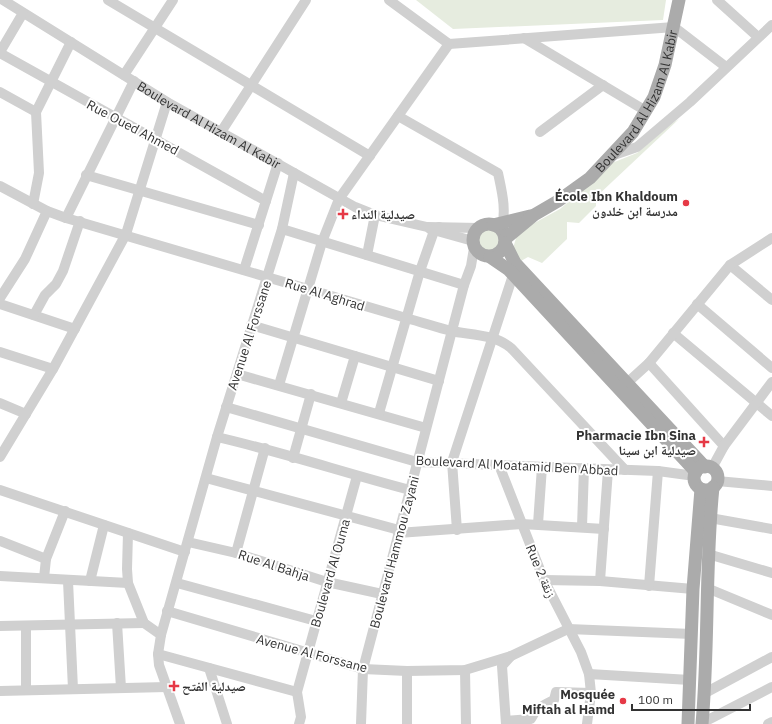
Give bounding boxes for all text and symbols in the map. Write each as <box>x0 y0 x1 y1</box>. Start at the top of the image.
street label: Boulevard Al Hizam Al Kabir <box>592 28 681 176</box>
street label: Boulevard Al Hizam Al Kabir <box>134 78 284 173</box>
street label: Rue Oued Ahmed <box>84 96 182 159</box>
place label: École Ibn Khaldoum مدرسة ابن خلدون <box>555 188 678 220</box>
marker: École Ibn Khaldoum مدرسة ابن خلدون <box>681 198 691 208</box>
place label: صيدلية النداء <box>351 206 415 223</box>
marker: صيدلية النداء <box>338 209 348 219</box>
street label: Rue Al Aghrad <box>283 274 367 315</box>
street label: Avenue Al Forssane <box>224 278 275 392</box>
place label: Pharmacie Ibn Sina صيدلية ابن سينا <box>576 427 696 459</box>
marker: Pharmacie Ibn Sina صيدلية ابن سينا <box>699 437 709 447</box>
street label: Boulevard Al Moatamid Ben Abbad <box>415 452 619 479</box>
street label: Boulevard Hammou Zayani <box>366 474 423 630</box>
street label: Boulevard Al Ouma <box>307 517 354 629</box>
street label: Rue 2 زنقة <box>522 542 559 600</box>
street label: Rue Al Bahja <box>236 546 312 585</box>
street label: Avenue Al Forssane <box>254 630 369 677</box>
place label: صيدلية الفتح <box>182 678 246 695</box>
marker: صيدلية الفتح <box>169 681 179 691</box>
place label: Mosquée Miftah al Hamd <box>522 686 615 718</box>
scale bar <box>632 686 750 712</box>
text: 100 m <box>638 692 673 707</box>
marker: Mosquée Miftah al Hamd <box>618 696 628 706</box>

